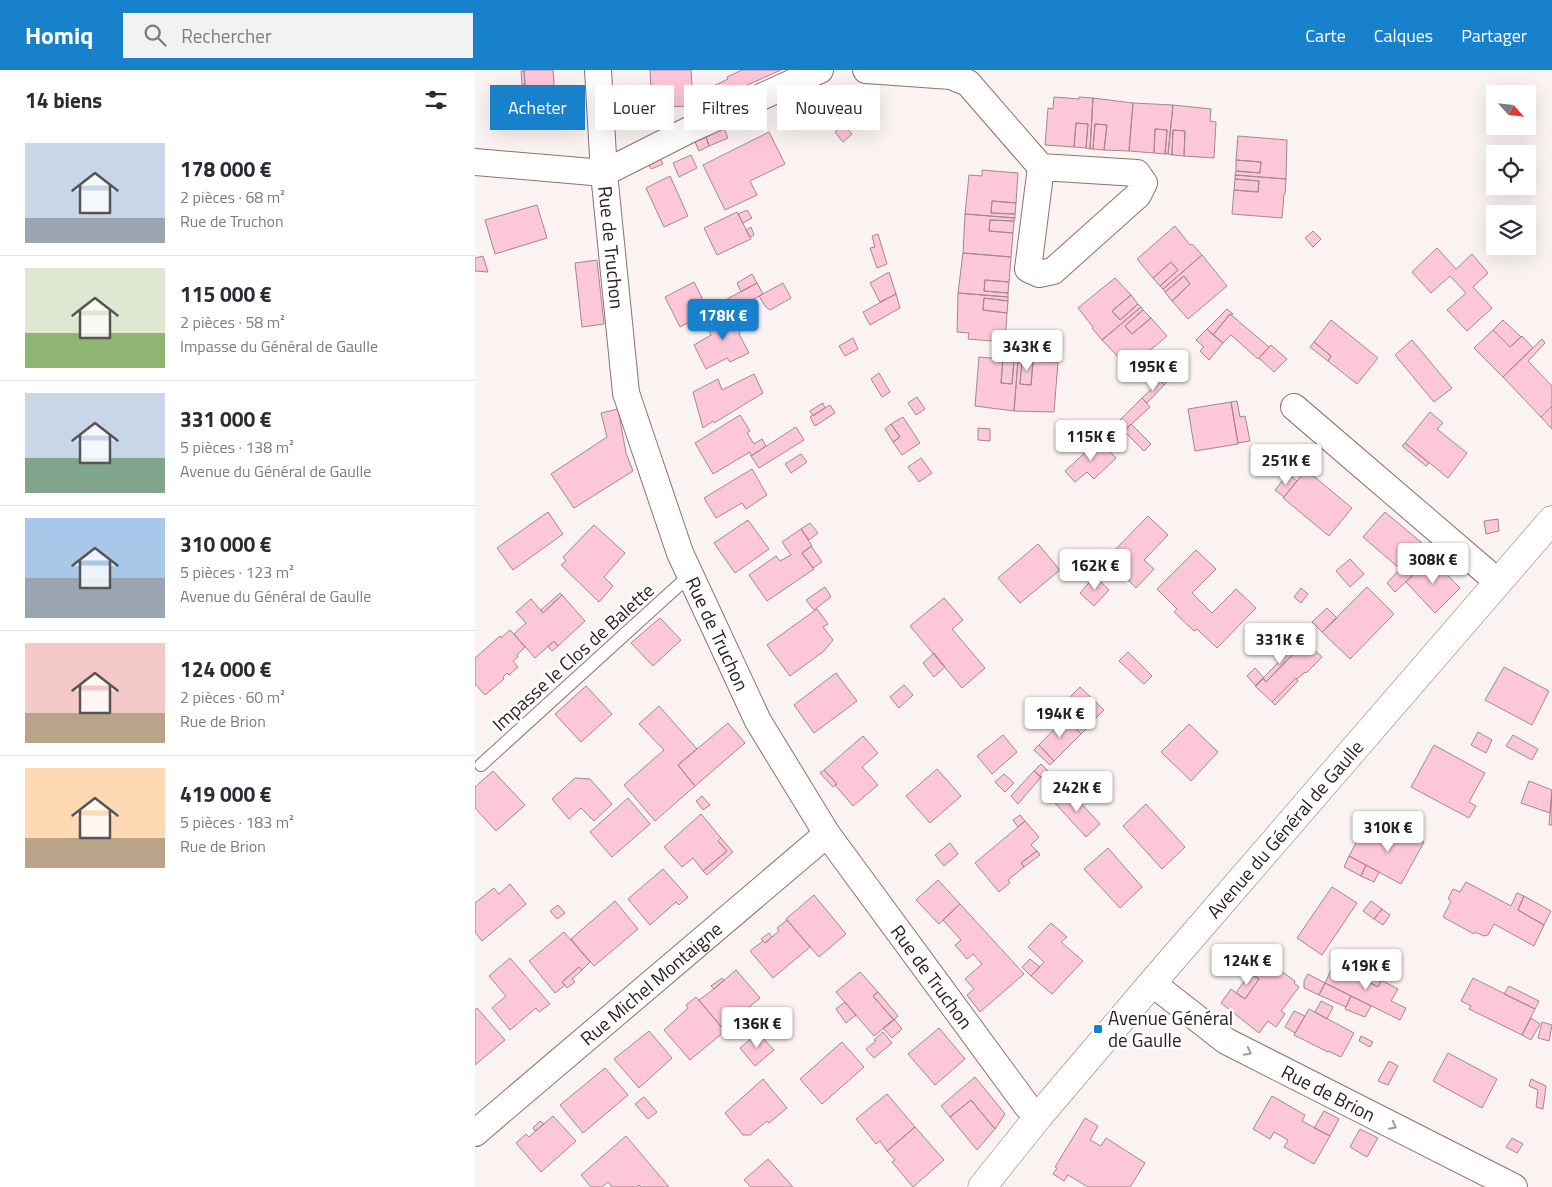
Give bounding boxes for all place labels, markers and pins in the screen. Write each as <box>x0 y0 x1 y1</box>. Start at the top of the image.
pin: 178K € <box>682 298 764 341</box>
pin: 343K € <box>986 330 1068 372</box>
pin: 195K € <box>1112 350 1194 392</box>
pin: 115K € <box>1050 420 1132 462</box>
pin: 251K € <box>1245 444 1327 486</box>
pin: 308K € <box>1392 542 1474 585</box>
pin: 162K € <box>1054 548 1136 591</box>
pin: 331K € <box>1239 622 1321 665</box>
pin: 194K € <box>1019 696 1101 739</box>
pin: 242K € <box>1036 770 1118 813</box>
pin: 310K € <box>1347 810 1429 853</box>
pin: 124K € <box>1206 944 1288 986</box>
pin: 419K € <box>1325 948 1407 991</box>
place label: Avenue Général de Gaulle <box>1108 1003 1233 1054</box>
pin: 136K € <box>716 1006 798 1049</box>
marker: Avenue Général de Gaulle <box>1092 1023 1104 1035</box>

